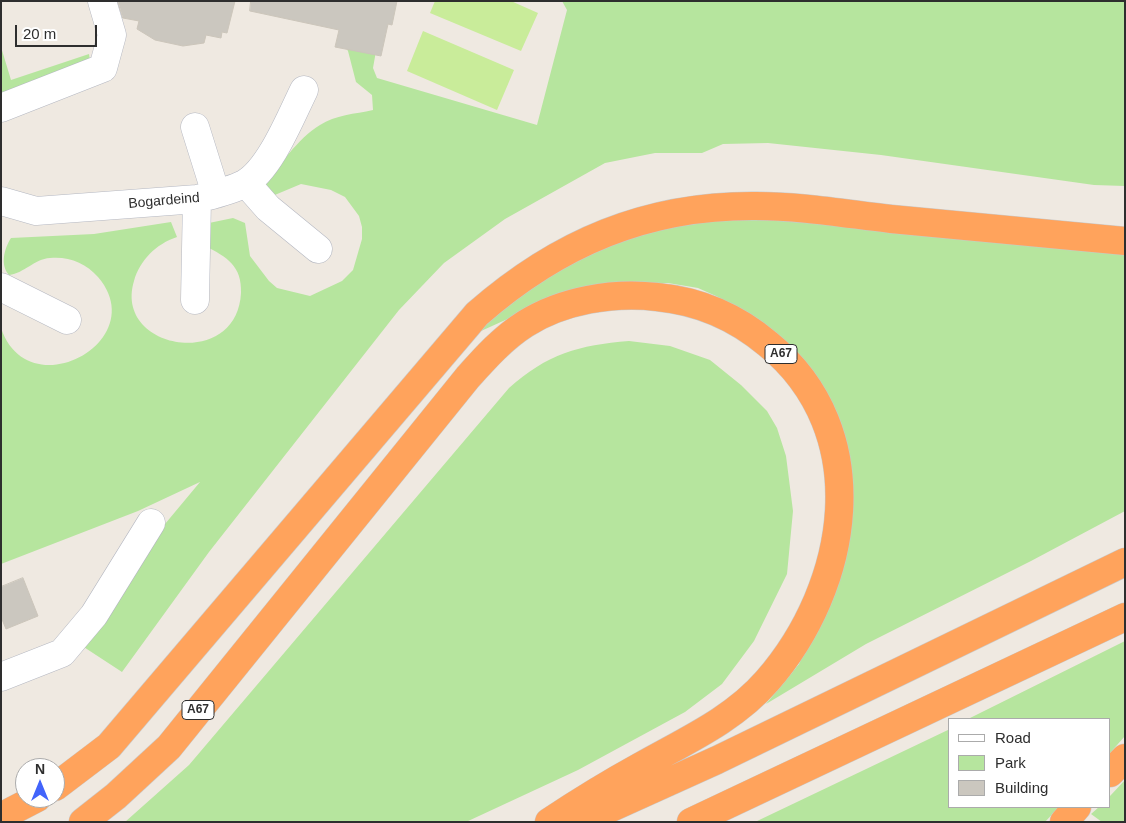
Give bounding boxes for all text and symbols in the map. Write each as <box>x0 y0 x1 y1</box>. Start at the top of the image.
scale bar <box>18 15 100 47</box>
text: 20 m <box>23 25 56 42</box>
street label: Bogardeind <box>128 190 200 212</box>
road number: A67 <box>765 344 797 364</box>
road number: A67 <box>182 700 214 720</box>
legend <box>948 718 1111 808</box>
text: Road <box>995 729 1031 746</box>
text: Park <box>995 754 1026 771</box>
north arrow <box>15 758 65 808</box>
text: N <box>35 761 45 777</box>
text: Building <box>995 779 1048 796</box>

